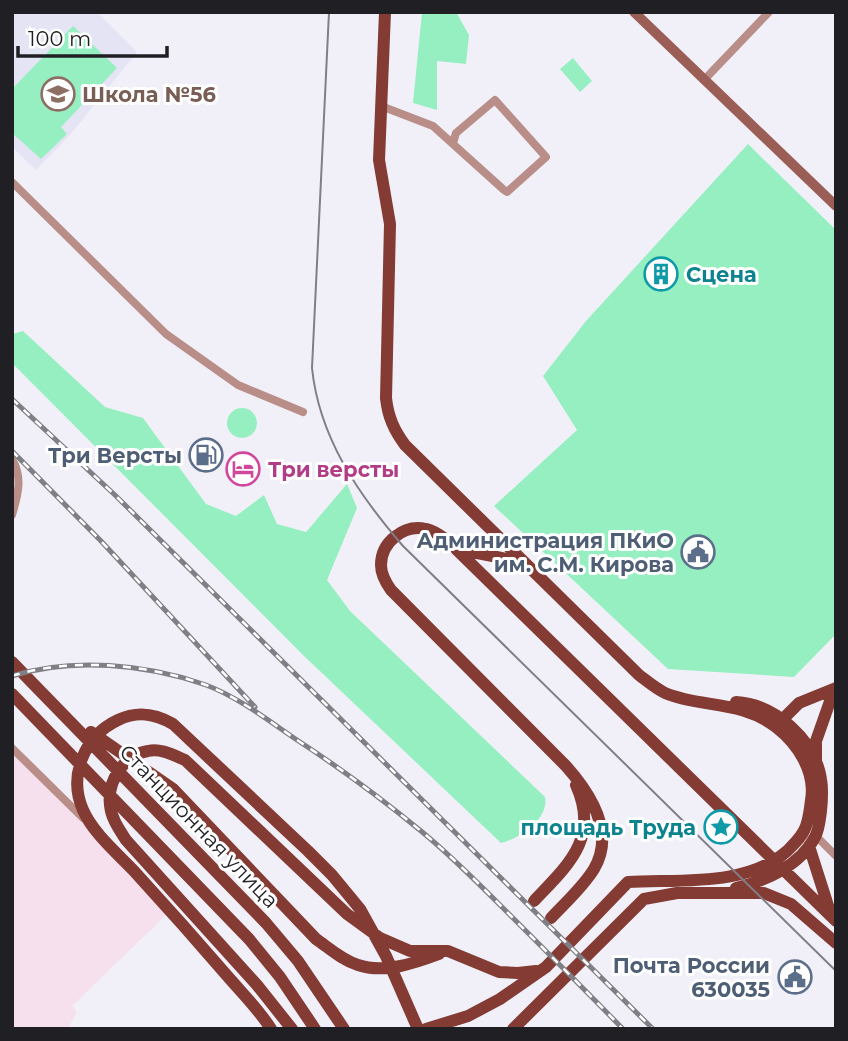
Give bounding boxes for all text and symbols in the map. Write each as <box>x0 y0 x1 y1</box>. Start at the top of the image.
scale bar <box>18 14 166 58</box>
text: 100 m <box>28 26 91 51</box>
school or university icon: Школа №56 <box>39 75 77 113</box>
place label: Школа №56 <box>82 82 216 107</box>
building icon: Сцена <box>642 255 680 293</box>
place label: Сцена <box>686 262 757 287</box>
fuel station icon: Три Версты <box>187 436 225 474</box>
place label: Три Версты <box>48 443 182 468</box>
hotel icon: Три версты <box>224 450 262 488</box>
place label: Три версты <box>268 457 399 482</box>
place label: Администрация ПКиО им. С.М. Кирова <box>417 528 674 577</box>
public building icon: Администрация ПКиО им. С.М. Кирова <box>679 533 717 571</box>
street label: Станционная улица <box>114 739 284 913</box>
place icon: площадь Труда <box>702 808 740 846</box>
place label: площадь Труда <box>521 815 696 840</box>
place label: Почта России 630035 <box>613 953 770 1002</box>
public building icon: Почта России 630035 <box>776 958 814 996</box>

